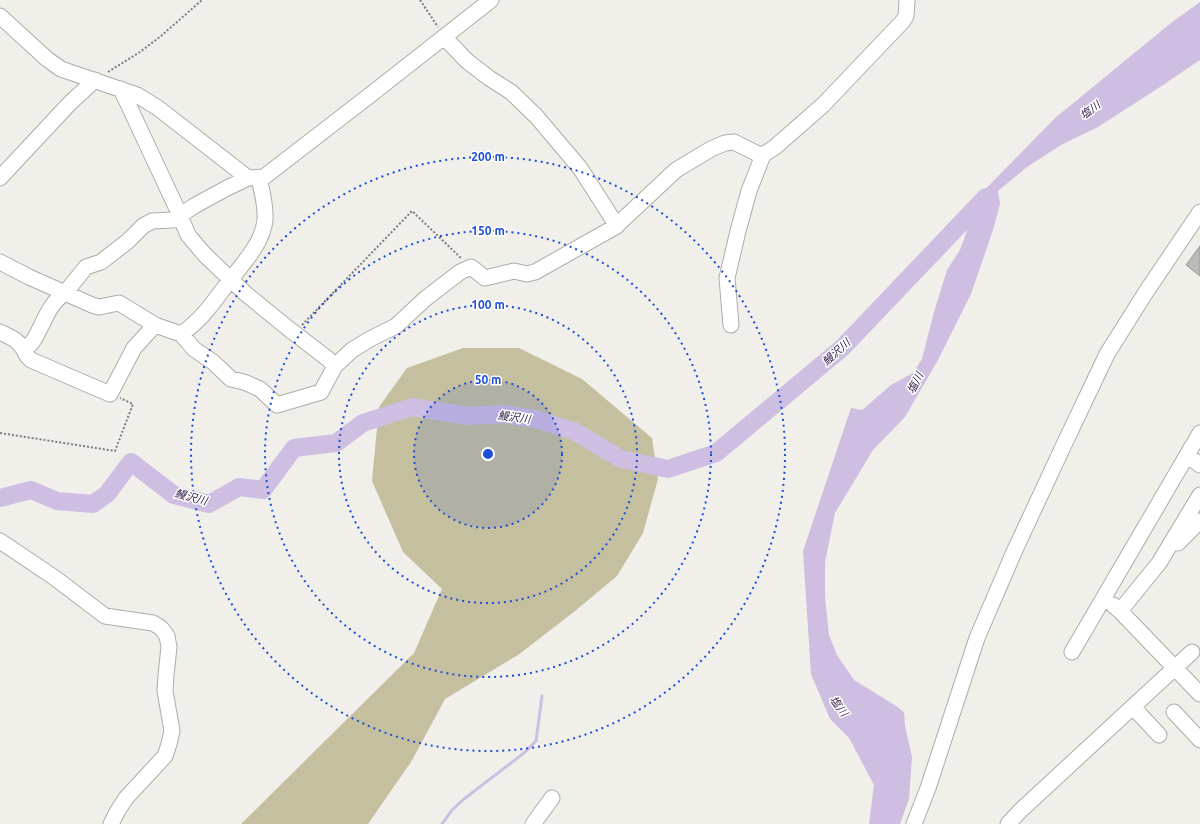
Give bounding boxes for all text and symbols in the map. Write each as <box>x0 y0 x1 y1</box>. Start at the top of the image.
water label: 塩川 <box>1078 98 1103 121</box>
text: 200 m <box>471 150 505 163</box>
text: 150 m <box>471 224 505 237</box>
text: 100 m <box>471 298 505 311</box>
water label: 鰻沢川 <box>820 336 853 367</box>
water label: 塩川 <box>905 370 926 396</box>
text: 50 m <box>475 373 501 386</box>
water label: 鰻沢川 <box>497 409 532 425</box>
centre of rings <box>481 447 495 461</box>
water label: 鰻沢川 <box>174 487 209 507</box>
water label: 塩川 <box>828 694 851 719</box>

